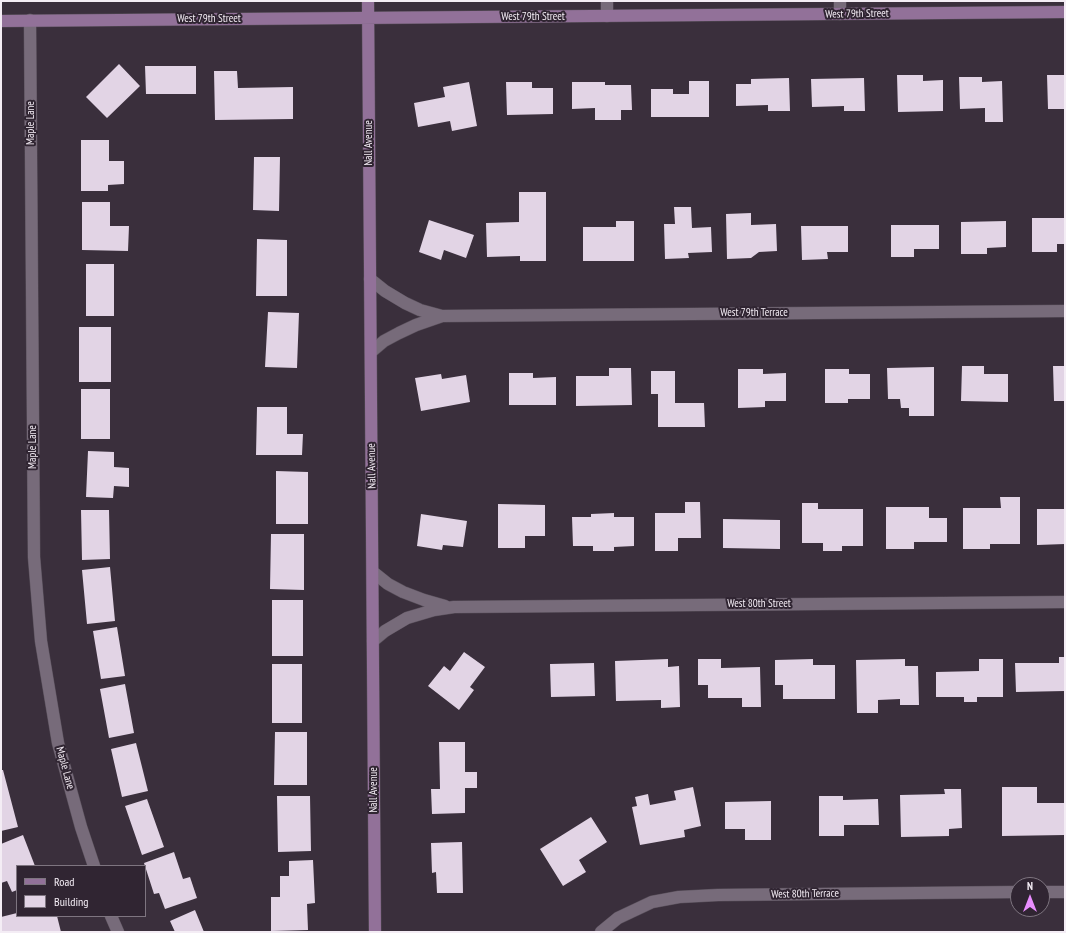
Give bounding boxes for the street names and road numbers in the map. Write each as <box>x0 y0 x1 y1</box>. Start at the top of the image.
street label: West 79th Street <box>825 7 889 21</box>
street label: West 79th Street <box>501 10 565 24</box>
street label: West 79th Street <box>177 12 241 26</box>
street label: Maple Lane <box>24 101 38 145</box>
street label: Nall Avenue <box>362 120 376 166</box>
street label: West 79th Terrace <box>720 306 788 320</box>
street label: Maple Lane <box>26 425 40 469</box>
street label: Nall Avenue <box>365 443 379 489</box>
street label: West 80th Street <box>727 597 791 611</box>
street label: Maple Lane <box>53 745 77 791</box>
street label: Nall Avenue <box>367 767 381 813</box>
street label: West 80th Terrace <box>771 887 839 901</box>

